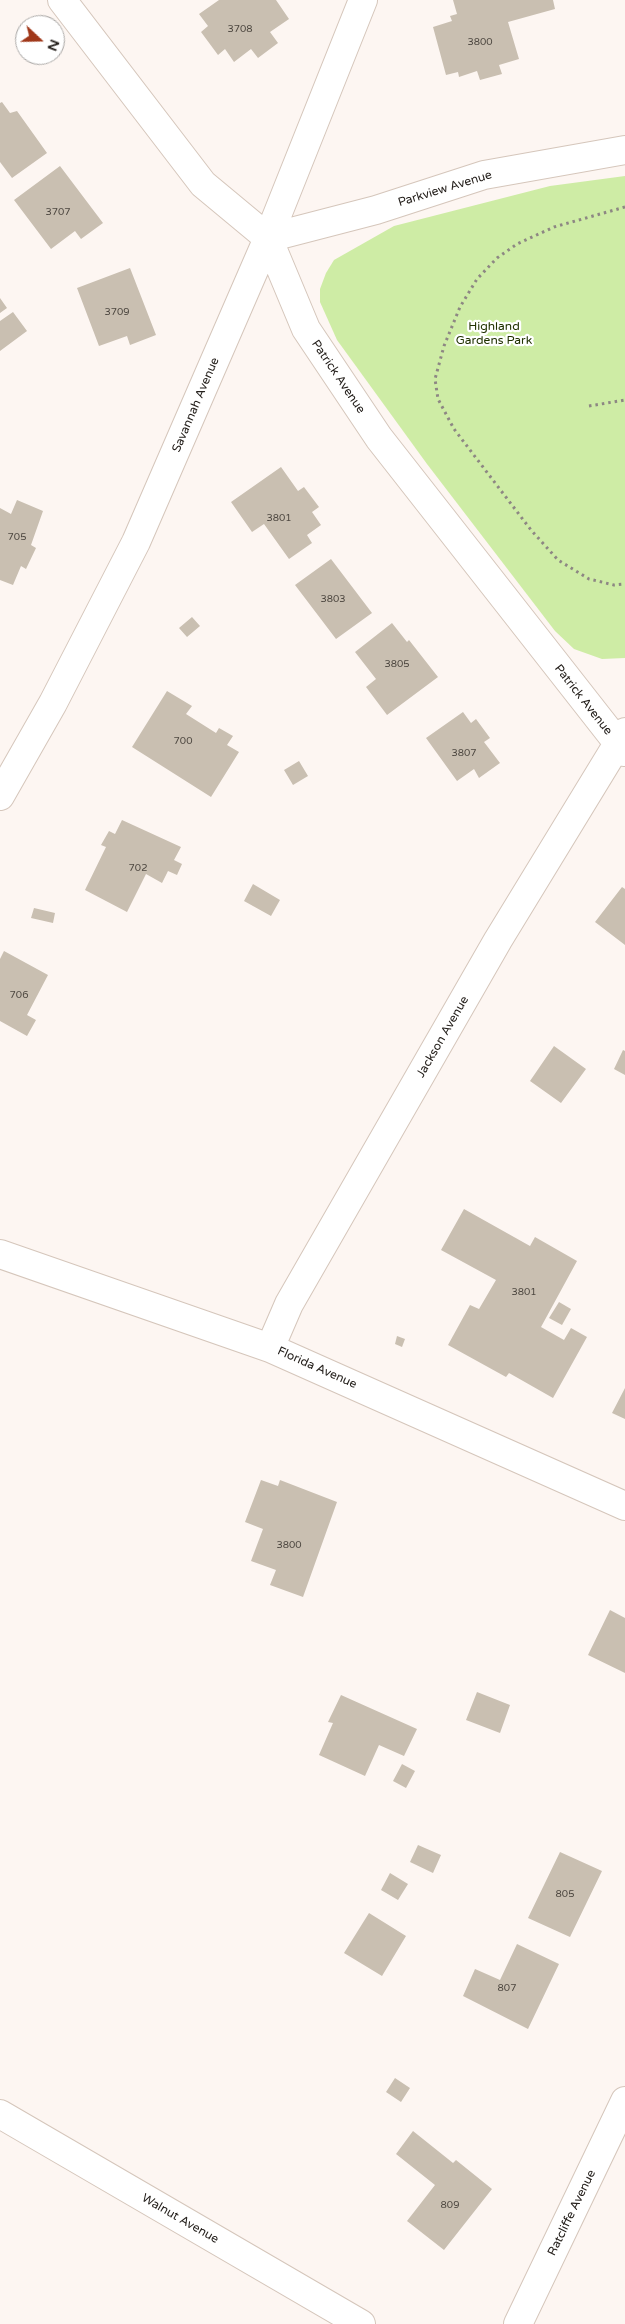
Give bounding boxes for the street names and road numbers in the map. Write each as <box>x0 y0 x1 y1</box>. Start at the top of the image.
street label: Parkview Avenue <box>396 168 494 210</box>
street label: Patrick Avenue <box>308 338 368 416</box>
street label: Savannah Avenue <box>169 355 223 455</box>
street label: Patrick Avenue <box>551 662 615 738</box>
street label: Jackson Avenue <box>414 994 472 1080</box>
street label: Florida Avenue <box>275 1344 359 1392</box>
street label: Ratcliffe Avenue <box>545 2168 599 2258</box>
street label: Walnut Avenue <box>139 2191 221 2247</box>

